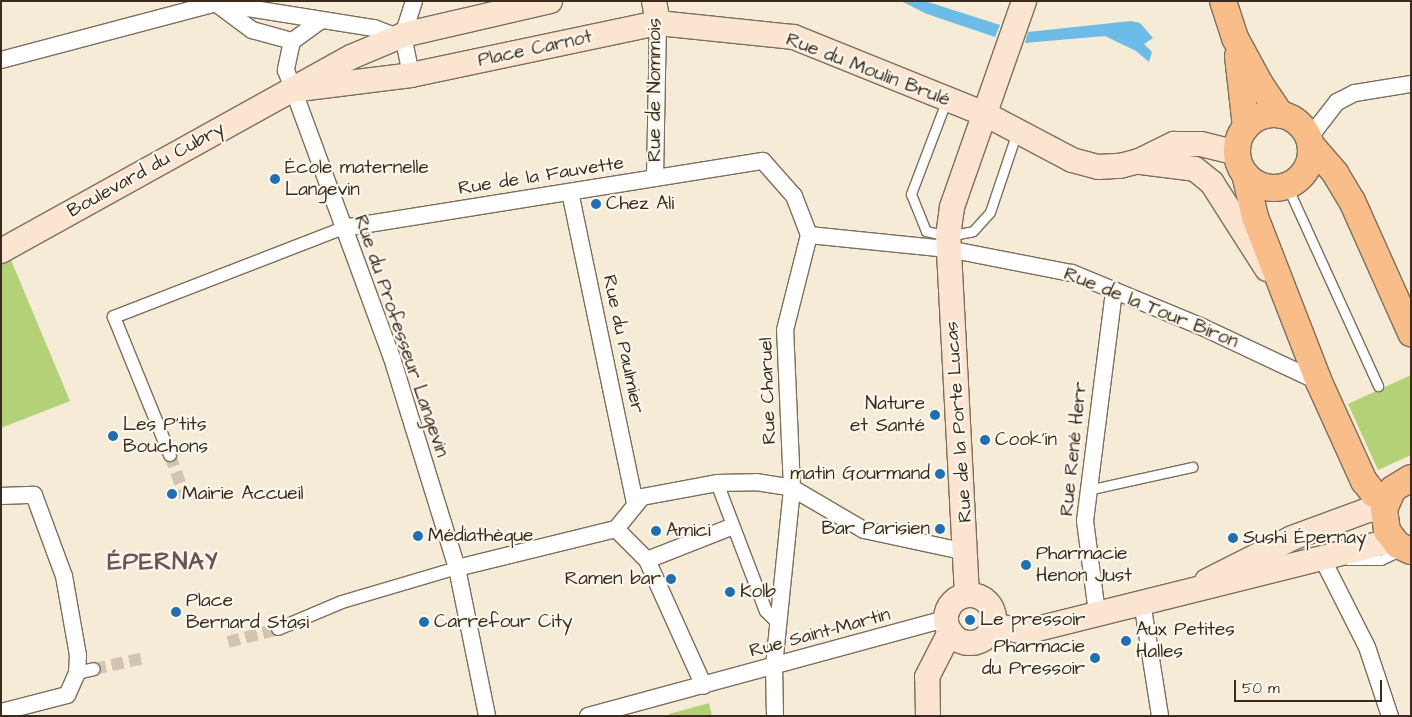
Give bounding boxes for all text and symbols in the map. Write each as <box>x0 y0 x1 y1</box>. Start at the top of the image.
street label: Rue de Nommois <box>644 18 666 162</box>
street label: Place Carnot <box>476 26 594 72</box>
street label: Rue du Moulin Brulé <box>783 28 953 112</box>
street label: Boulevard du Cubry <box>63 117 229 223</box>
street label: Rue de la Fauvette <box>457 152 625 200</box>
place label: École maternelle Langevin <box>285 157 429 201</box>
marker: École maternelle Langevin <box>269 173 281 185</box>
place label: Chez Ali <box>606 193 674 215</box>
marker: Chez Ali <box>590 198 602 210</box>
street label: Rue du Professeur Langevin <box>349 212 453 460</box>
street label: Rue de la Tour Biron <box>1060 263 1242 353</box>
street label: Rue du Paulmier <box>597 273 649 415</box>
street label: Rue de la Porte Lucas <box>941 321 977 523</box>
street label: Rue Charuel <box>755 337 781 445</box>
street label: Rue René Herr <box>1056 381 1092 517</box>
place label: Nature et Santé <box>850 393 925 437</box>
marker: Nature et Santé <box>929 409 941 421</box>
place label: Les P'tits Bouchons <box>123 414 208 458</box>
place label: Cook'in <box>995 429 1057 451</box>
marker: Les P'tits Bouchons <box>107 430 119 442</box>
marker: Cook'in <box>979 434 991 446</box>
place label: matin Gourmand <box>790 463 930 485</box>
marker: matin Gourmand <box>934 468 946 480</box>
place label: Mairie Accueil <box>182 483 304 505</box>
marker: Mairie Accueil <box>166 488 178 500</box>
place label: Bar Parisien <box>821 518 930 540</box>
place label: Amici <box>666 520 711 542</box>
marker: Bar Parisien <box>934 523 946 535</box>
place label: Médiathèque <box>428 525 533 547</box>
marker: Amici <box>650 525 662 537</box>
place label: Sushi Épernay <box>1243 527 1366 549</box>
marker: Médiathèque <box>412 530 424 542</box>
marker: Sushi Épernay <box>1227 532 1239 544</box>
place label: Pharmacie Henon Just <box>1036 543 1132 587</box>
district label: ÉPERNAY <box>107 549 219 577</box>
marker: Pharmacie Henon Just <box>1020 559 1032 571</box>
place label: Ramen bar <box>565 568 661 590</box>
marker: Ramen bar <box>665 573 677 585</box>
place label: Kolb <box>740 581 776 603</box>
marker: Kolb <box>724 586 736 598</box>
place label: Place Bernard Stasi <box>186 590 309 634</box>
street label: Rue Saint-Martin <box>747 603 893 663</box>
marker: Place Bernard Stasi <box>170 606 182 618</box>
place label: Le pressoir <box>980 609 1086 631</box>
place label: Carrefour City <box>434 611 573 633</box>
marker: Le pressoir <box>964 614 976 626</box>
marker: Carrefour City <box>418 616 430 628</box>
place label: Aux Petites Halles <box>1136 619 1235 663</box>
marker: Aux Petites Halles <box>1120 635 1132 647</box>
place label: Pharmacie du Pressoir <box>982 636 1085 680</box>
marker: Pharmacie du Pressoir <box>1089 652 1101 664</box>
scale bar <box>1237 670 1384 702</box>
text: 50 m <box>1242 678 1280 699</box>

